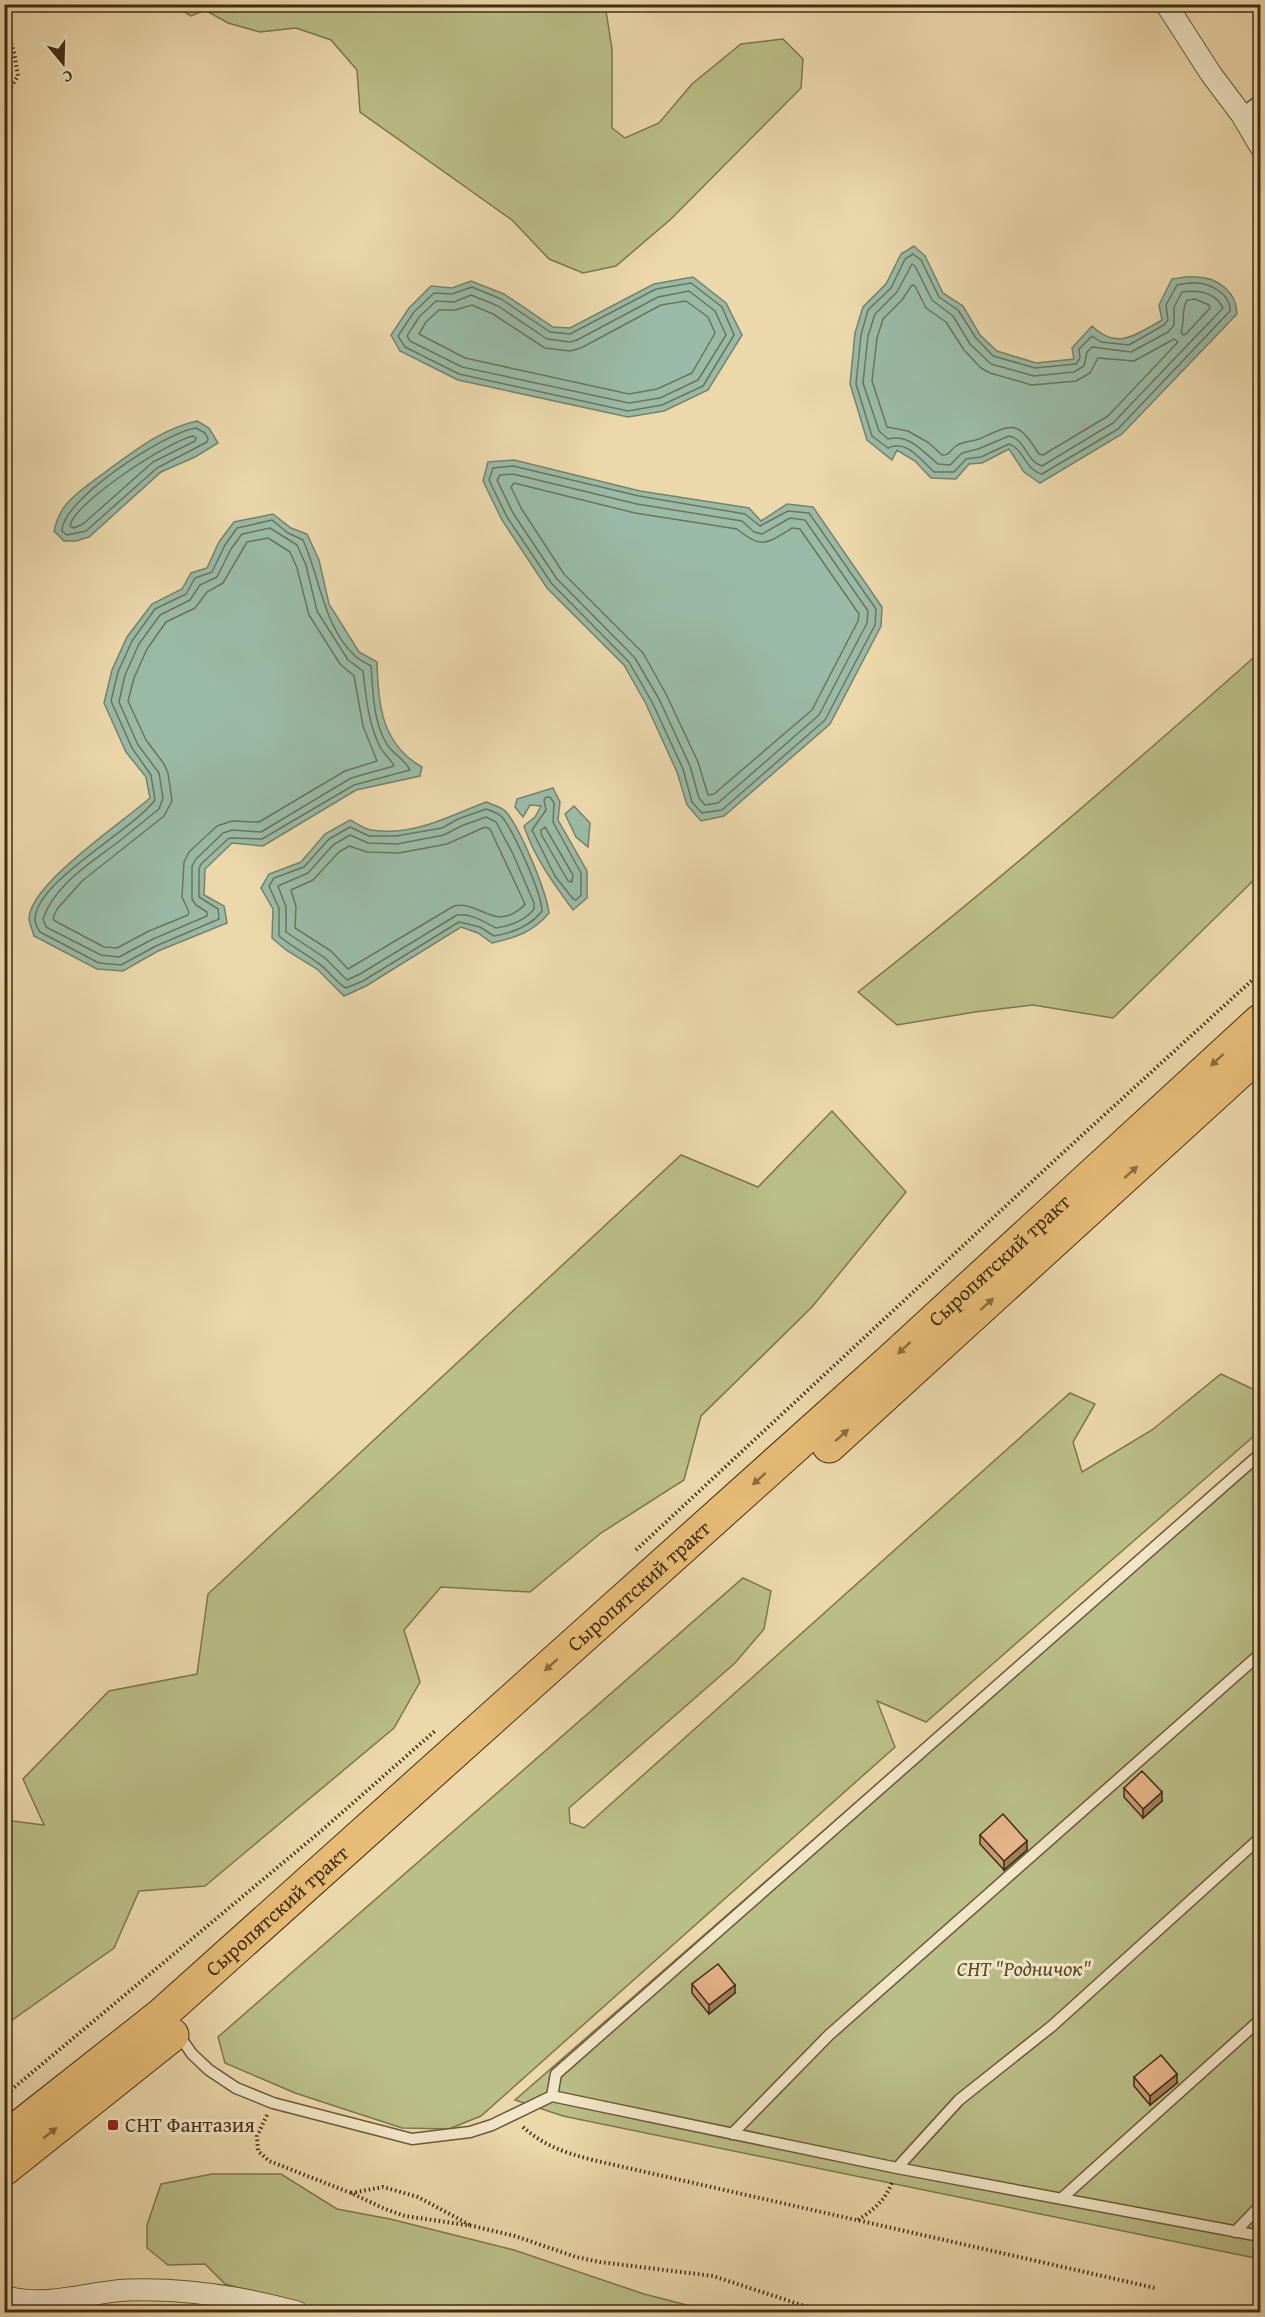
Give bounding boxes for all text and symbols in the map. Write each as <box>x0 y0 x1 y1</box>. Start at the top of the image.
north arrow <box>33 33 93 93</box>
text: С <box>60 64 76 90</box>
one-way arrow <box>1210 1053 1225 1067</box>
one-way arrow <box>1123 1165 1138 1179</box>
street label: Сыропятский тракт <box>921 1187 1077 1334</box>
one-way arrow <box>979 1297 994 1311</box>
one-way arrow <box>896 1341 911 1355</box>
one-way arrow <box>834 1429 849 1442</box>
one-way arrow <box>751 1472 766 1486</box>
street label: Сыропятский тракт <box>560 1513 717 1659</box>
one-way arrow <box>544 1658 559 1671</box>
street label: Сыропятский тракт <box>198 1838 355 1983</box>
park label: СНТ "Родничок" <box>957 1953 1092 1984</box>
place label: СНТ Фантазия <box>125 2109 255 2140</box>
marker: СНТ Фантазия <box>106 2118 120 2132</box>
one-way arrow <box>43 2128 58 2140</box>

